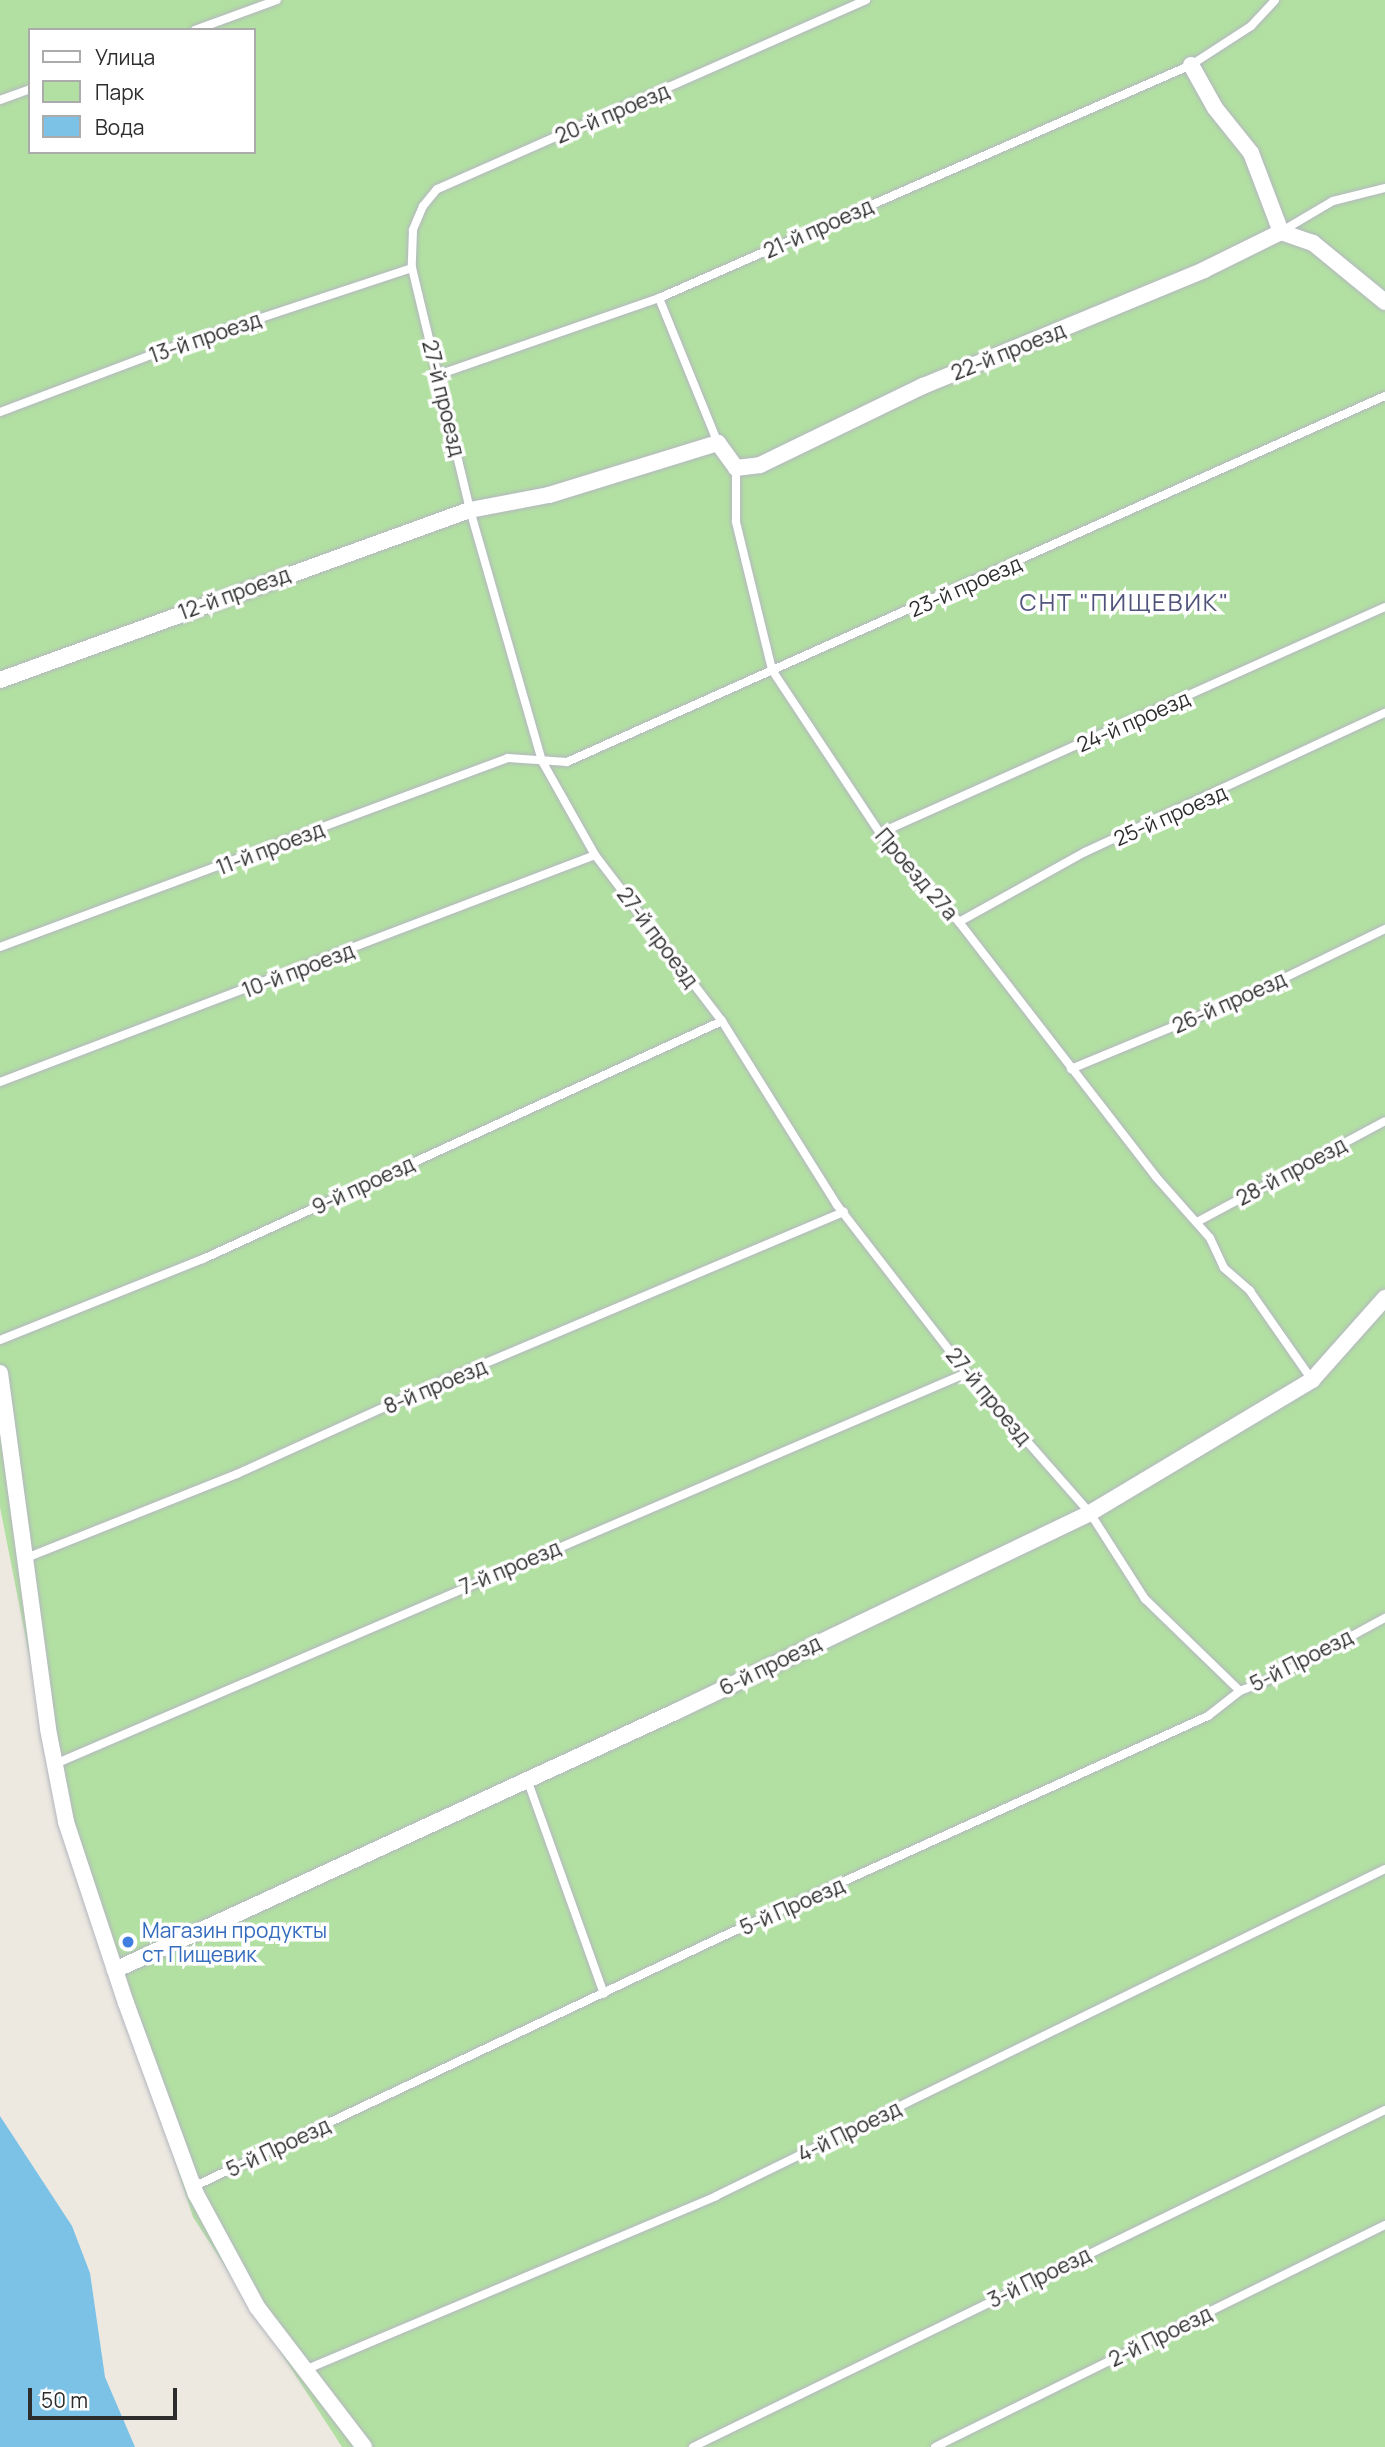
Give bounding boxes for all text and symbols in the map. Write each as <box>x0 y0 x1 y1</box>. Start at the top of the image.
legend <box>28 28 256 154</box>
text: Улица <box>95 43 155 71</box>
text: Парк <box>95 78 144 106</box>
street label: 20-й проезд <box>551 78 673 148</box>
text: Вода <box>95 113 145 141</box>
street label: 21-й проезд <box>759 193 877 263</box>
street label: 13-й проезд <box>146 306 264 368</box>
street label: 22-й проезд <box>947 317 1069 385</box>
street label: 27-й проезд <box>417 337 471 459</box>
street label: 23-й проезд <box>905 550 1025 622</box>
street label: 12-й проезд <box>175 561 293 625</box>
district label: СНТ "ПИЩЕВИК" <box>1021 588 1229 616</box>
street label: 24-й проезд <box>1073 685 1193 757</box>
street label: 25-й проезд <box>1110 779 1230 851</box>
street label: 11-й проезд <box>213 816 327 880</box>
street label: Проезд 27а <box>870 823 964 925</box>
street label: 27-й проезд <box>612 882 704 992</box>
street label: 10-й проезд <box>238 937 358 1003</box>
street label: 26-й проезд <box>1168 966 1290 1038</box>
street label: 28-й проезд <box>1232 1131 1350 1211</box>
street label: 9-й проезд <box>308 1150 418 1220</box>
street label: 27-й проезд <box>941 1342 1037 1450</box>
street label: 8-й проезд <box>380 1353 490 1419</box>
street label: 7-й проезд <box>456 1534 564 1600</box>
street label: 5-й Проезд <box>1246 1623 1356 1697</box>
street label: 6-й проезд <box>715 1630 825 1700</box>
street label: 5-й Проезд <box>736 1872 848 1940</box>
place label: Магазин продукты ст Пищевик <box>142 1917 327 1967</box>
marker: Магазин продукты ст Пищевик <box>120 1934 136 1950</box>
street label: 4-й Проезд <box>793 2095 905 2167</box>
street label: 5-й Проезд <box>222 2112 334 2182</box>
street label: 3-й Проезд <box>984 2241 1094 2313</box>
street label: 2-й Проезд <box>1104 2300 1216 2372</box>
scale bar <box>32 2374 180 2418</box>
text: 50 m <box>41 2386 88 2414</box>

